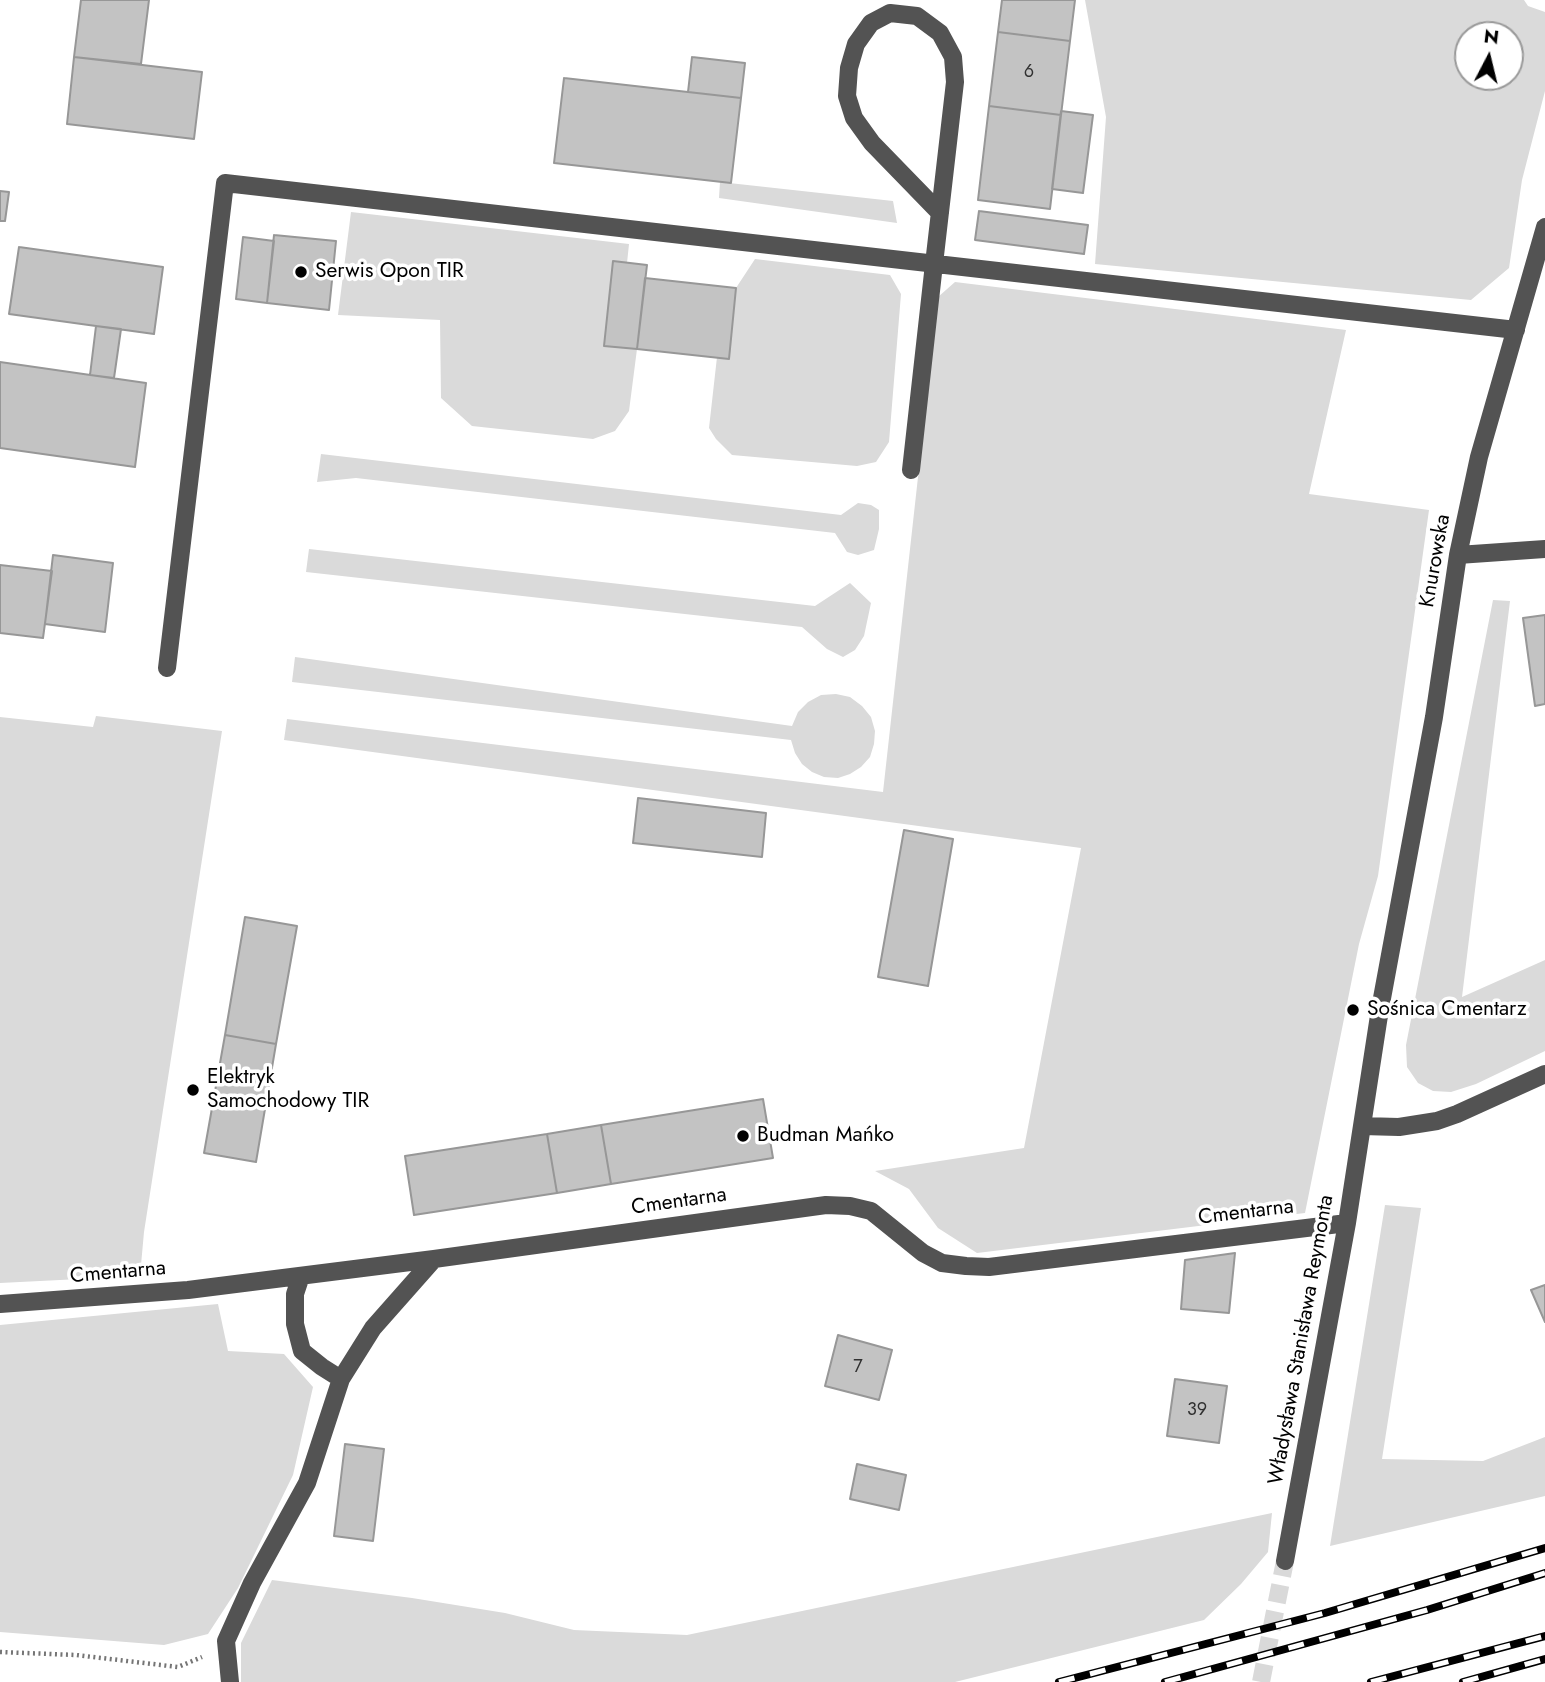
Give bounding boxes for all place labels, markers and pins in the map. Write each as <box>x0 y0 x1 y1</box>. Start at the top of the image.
place label: Serwis Opon TIR <box>315 259 464 285</box>
marker: Serwis Opon TIR <box>293 264 309 280</box>
place label: Sośnica Cmentarz <box>1367 997 1527 1023</box>
marker: Sośnica Cmentarz <box>1345 1002 1361 1018</box>
place label: Elektryk Samochodowy TIR <box>207 1065 369 1115</box>
marker: Elektryk Samochodowy TIR <box>185 1082 201 1098</box>
place label: Budman Mańko <box>757 1123 894 1149</box>
marker: Budman Mańko <box>735 1128 751 1144</box>

